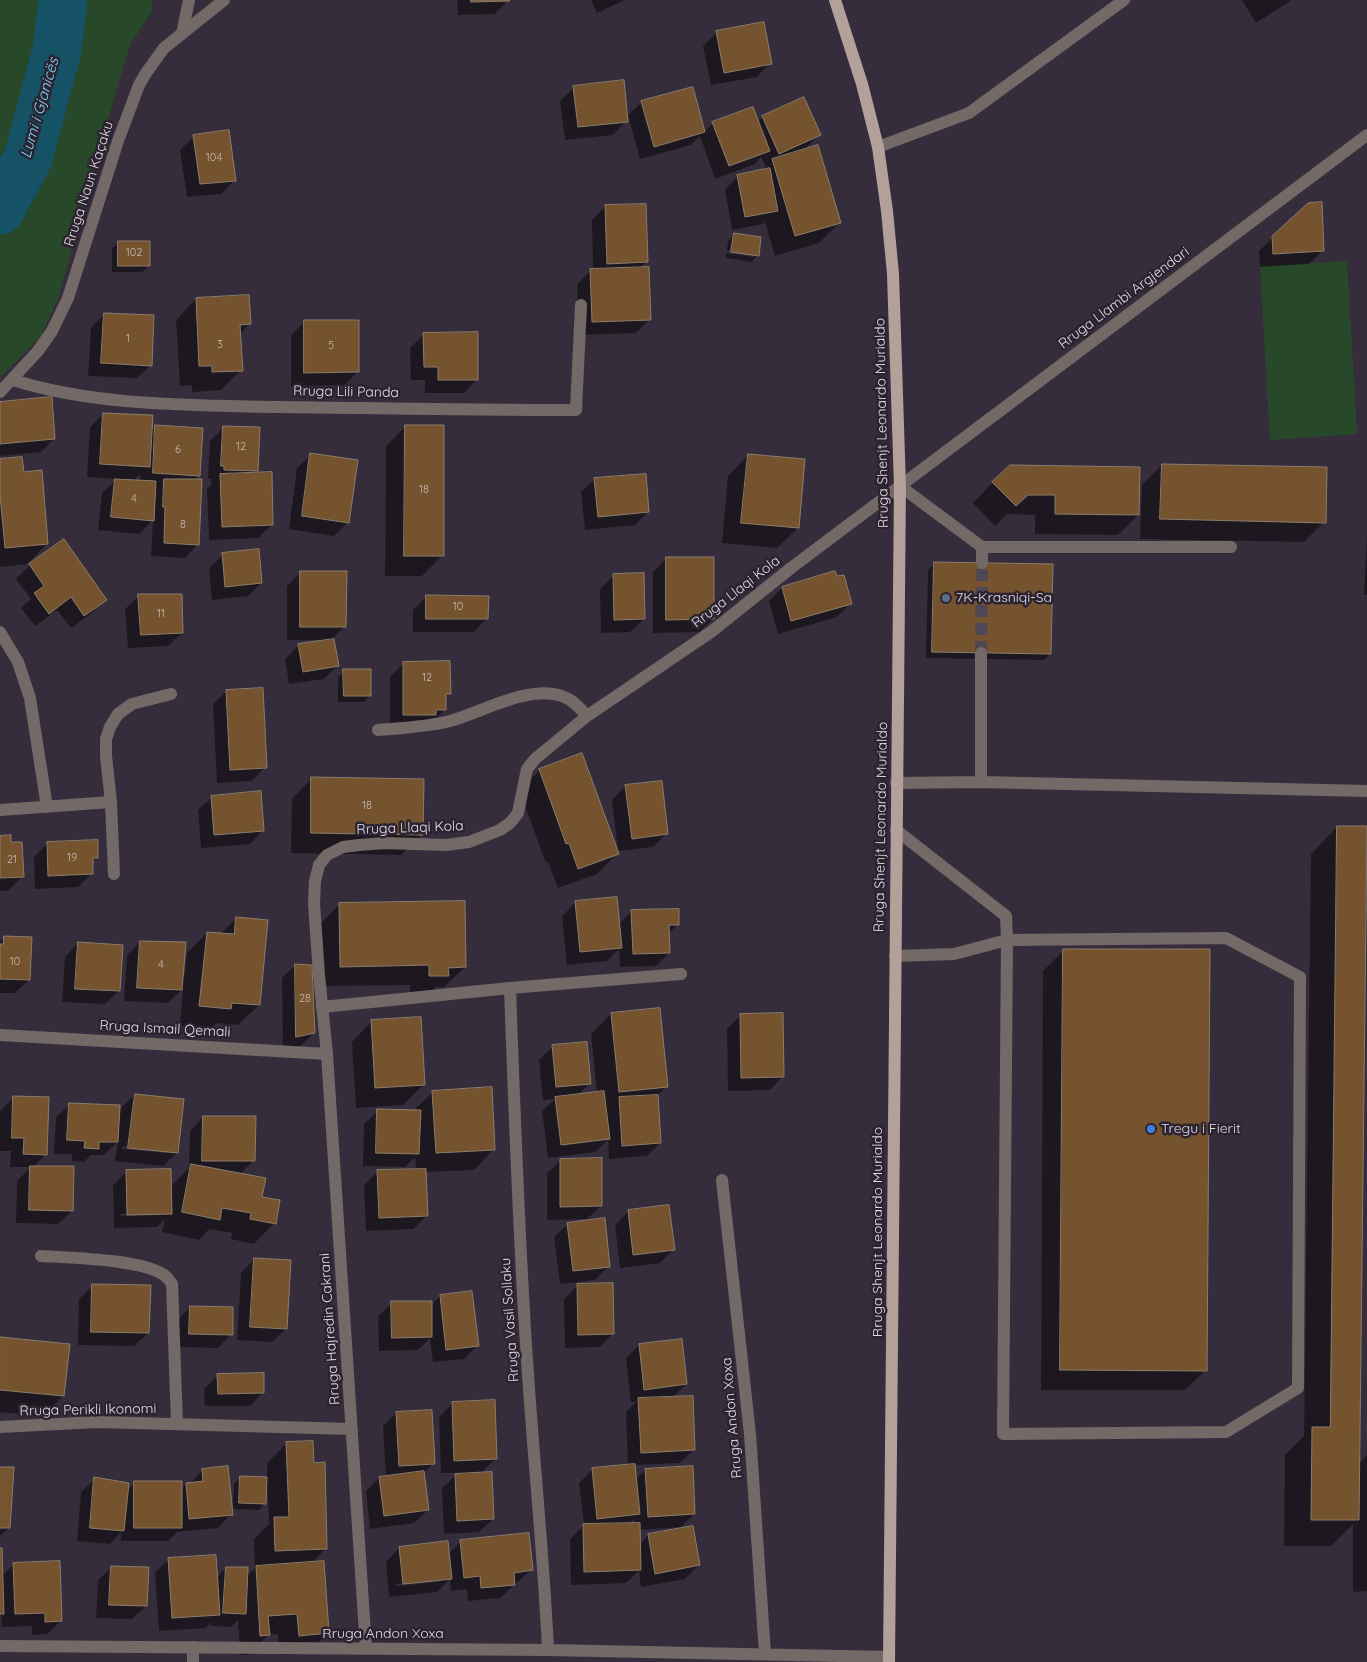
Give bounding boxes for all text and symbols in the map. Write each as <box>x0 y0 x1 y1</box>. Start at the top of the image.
water label: Lumi i Gjanicës <box>17 56 63 160</box>
street label: Rruga Naun Kaçaku <box>61 119 117 249</box>
house number: 104 <box>206 151 222 165</box>
street label: Rruga Llambi Argjendari <box>1055 243 1193 353</box>
house number: 102 <box>126 246 142 260</box>
street label: Rruga Shenjt Leonardo Murialdo <box>872 318 892 528</box>
house number: 1 <box>126 332 130 346</box>
house number: 3 <box>217 338 223 352</box>
house number: 5 <box>328 339 334 353</box>
street label: Rruga Lili Panda <box>293 383 399 401</box>
house number: 12 <box>236 440 246 454</box>
house number: 6 <box>175 443 181 457</box>
house number: 18 <box>419 483 429 497</box>
house number: 4 <box>131 492 137 506</box>
house number: 8 <box>180 518 186 532</box>
street label: Rruga Llaqi Kola <box>689 552 783 632</box>
place label: 7K-Krasniqi-Sa <box>956 590 1052 606</box>
marker: 7K-Krasniqi-Sa <box>940 592 952 604</box>
house number: 10 <box>453 600 463 614</box>
house number: 11 <box>157 607 165 621</box>
house number: 12 <box>422 671 432 685</box>
street label: Rruga Shenjt Leonardo Murialdo <box>871 722 891 932</box>
house number: 18 <box>362 799 372 813</box>
street label: Rruga Llaqi Kola <box>356 818 464 838</box>
house number: 19 <box>67 851 77 865</box>
house number: 21 <box>7 853 17 867</box>
house number: 10 <box>10 955 20 969</box>
house number: 4 <box>158 958 164 972</box>
house number: 28 <box>299 992 311 1006</box>
street label: Rruga Ismail Qemali <box>99 1017 231 1041</box>
place label: Tregu i Fierit <box>1161 1121 1241 1137</box>
marker: Tregu i Fierit <box>1145 1123 1157 1135</box>
street label: Rruga Shenjt Leonardo Murialdo <box>870 1127 886 1337</box>
street label: Rruga Hajredin Cakrani <box>316 1252 344 1406</box>
street label: Rruga Vasil Sollaku <box>497 1257 523 1383</box>
street label: Rruga Andon Xoxa <box>718 1357 746 1479</box>
street label: Rruga Perikli Ikonomi <box>19 1400 157 1420</box>
street label: Rruga Andon Xoxa <box>322 1626 444 1642</box>

